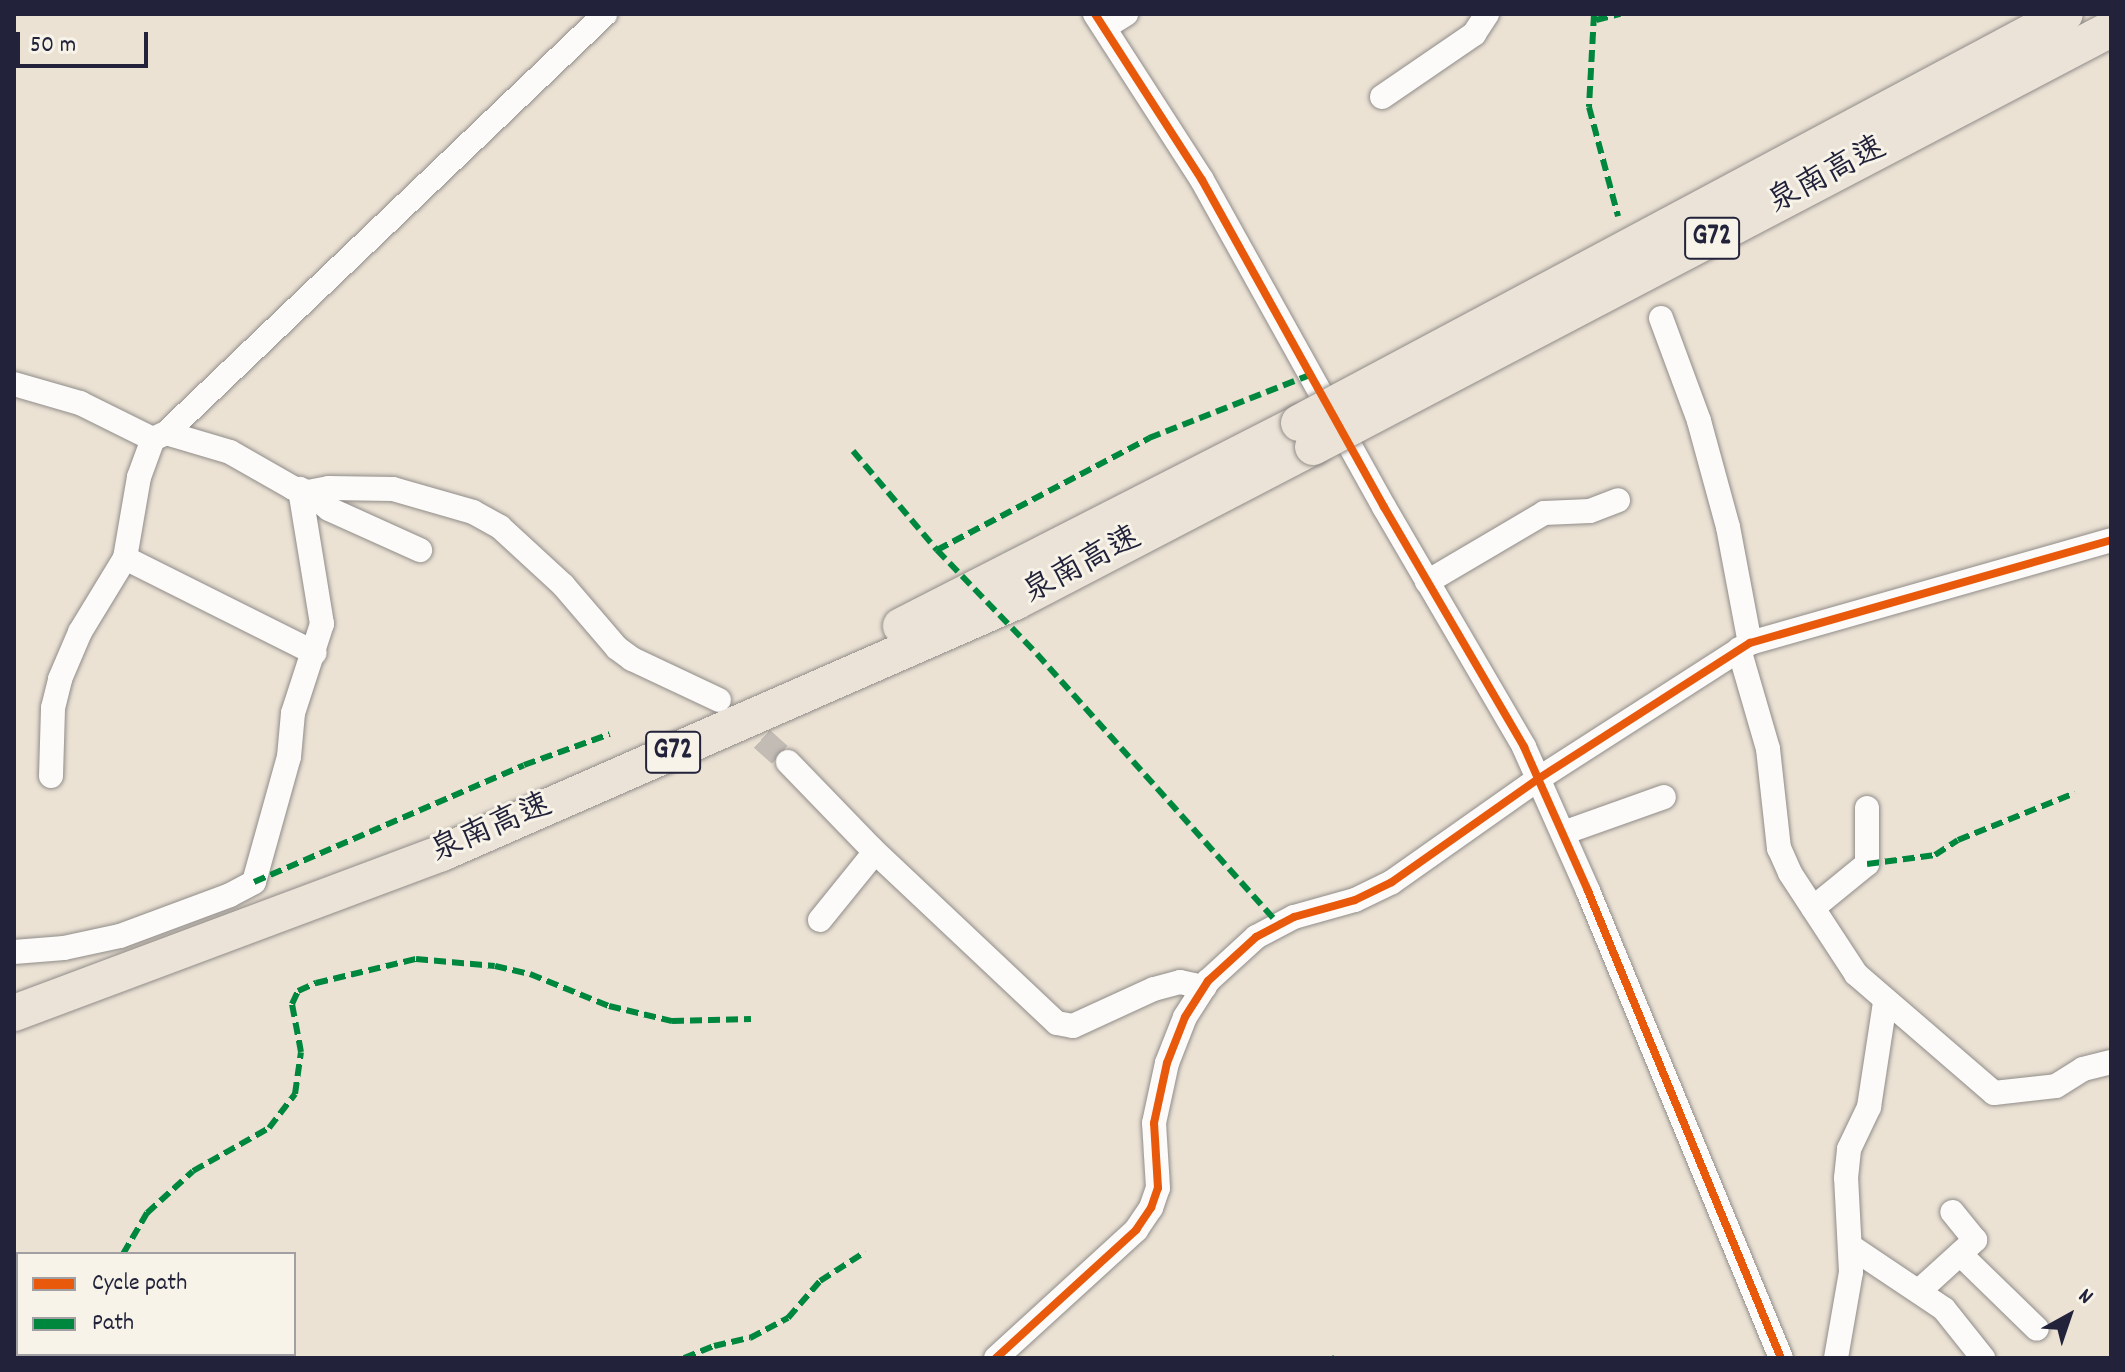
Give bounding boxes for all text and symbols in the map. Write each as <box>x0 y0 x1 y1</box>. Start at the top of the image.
scale bar <box>20 16 152 66</box>
text: 50 m <box>30 29 76 63</box>
street label: 泉南高速 <box>1762 130 1894 224</box>
road number: G72 <box>1684 212 1740 264</box>
street label: 泉南高速 <box>1017 520 1149 614</box>
road number: G72 <box>645 726 701 778</box>
street label: 泉南高速 <box>426 787 558 873</box>
legend <box>16 1252 296 1356</box>
text: Cycle path <box>92 1267 187 1301</box>
north arrow <box>2029 1276 2109 1356</box>
text: N <box>2071 1282 2099 1313</box>
text: Path <box>92 1307 134 1341</box>

